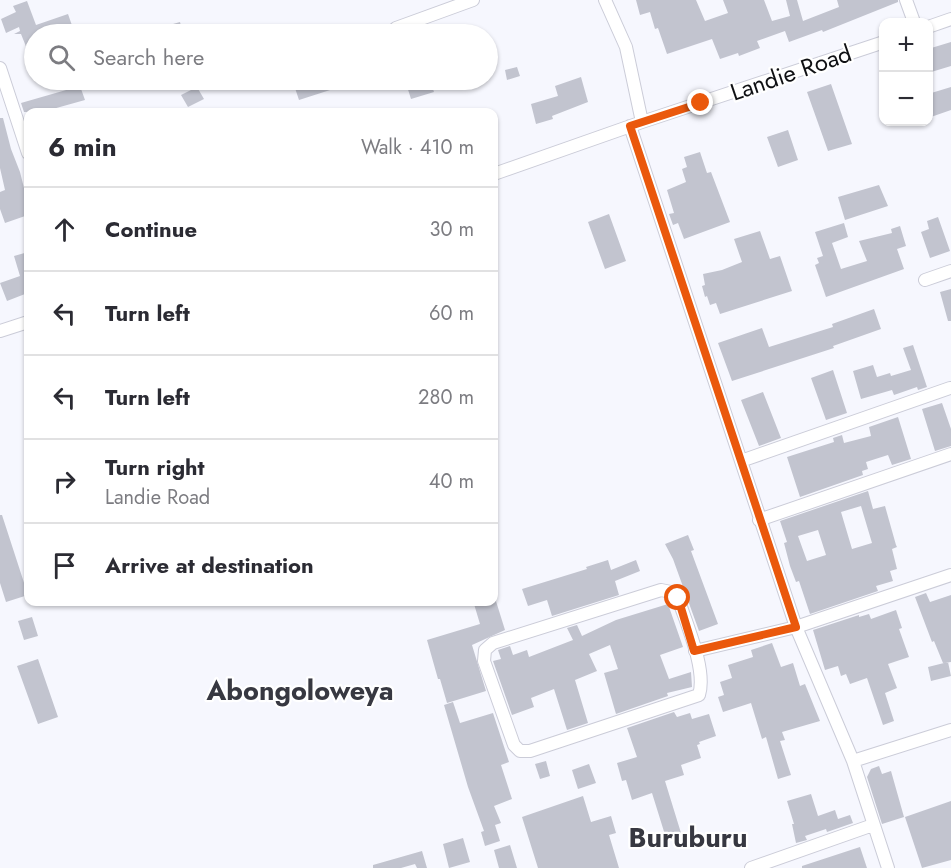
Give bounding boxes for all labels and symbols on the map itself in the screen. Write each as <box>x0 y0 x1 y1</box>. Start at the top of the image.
street label: Landie Road <box>725 35 856 110</box>
route end <box>687 89 713 115</box>
route start <box>664 584 690 610</box>
district label: Abongoloweya <box>205 671 394 710</box>
district label: Buruburu <box>629 818 747 857</box>

